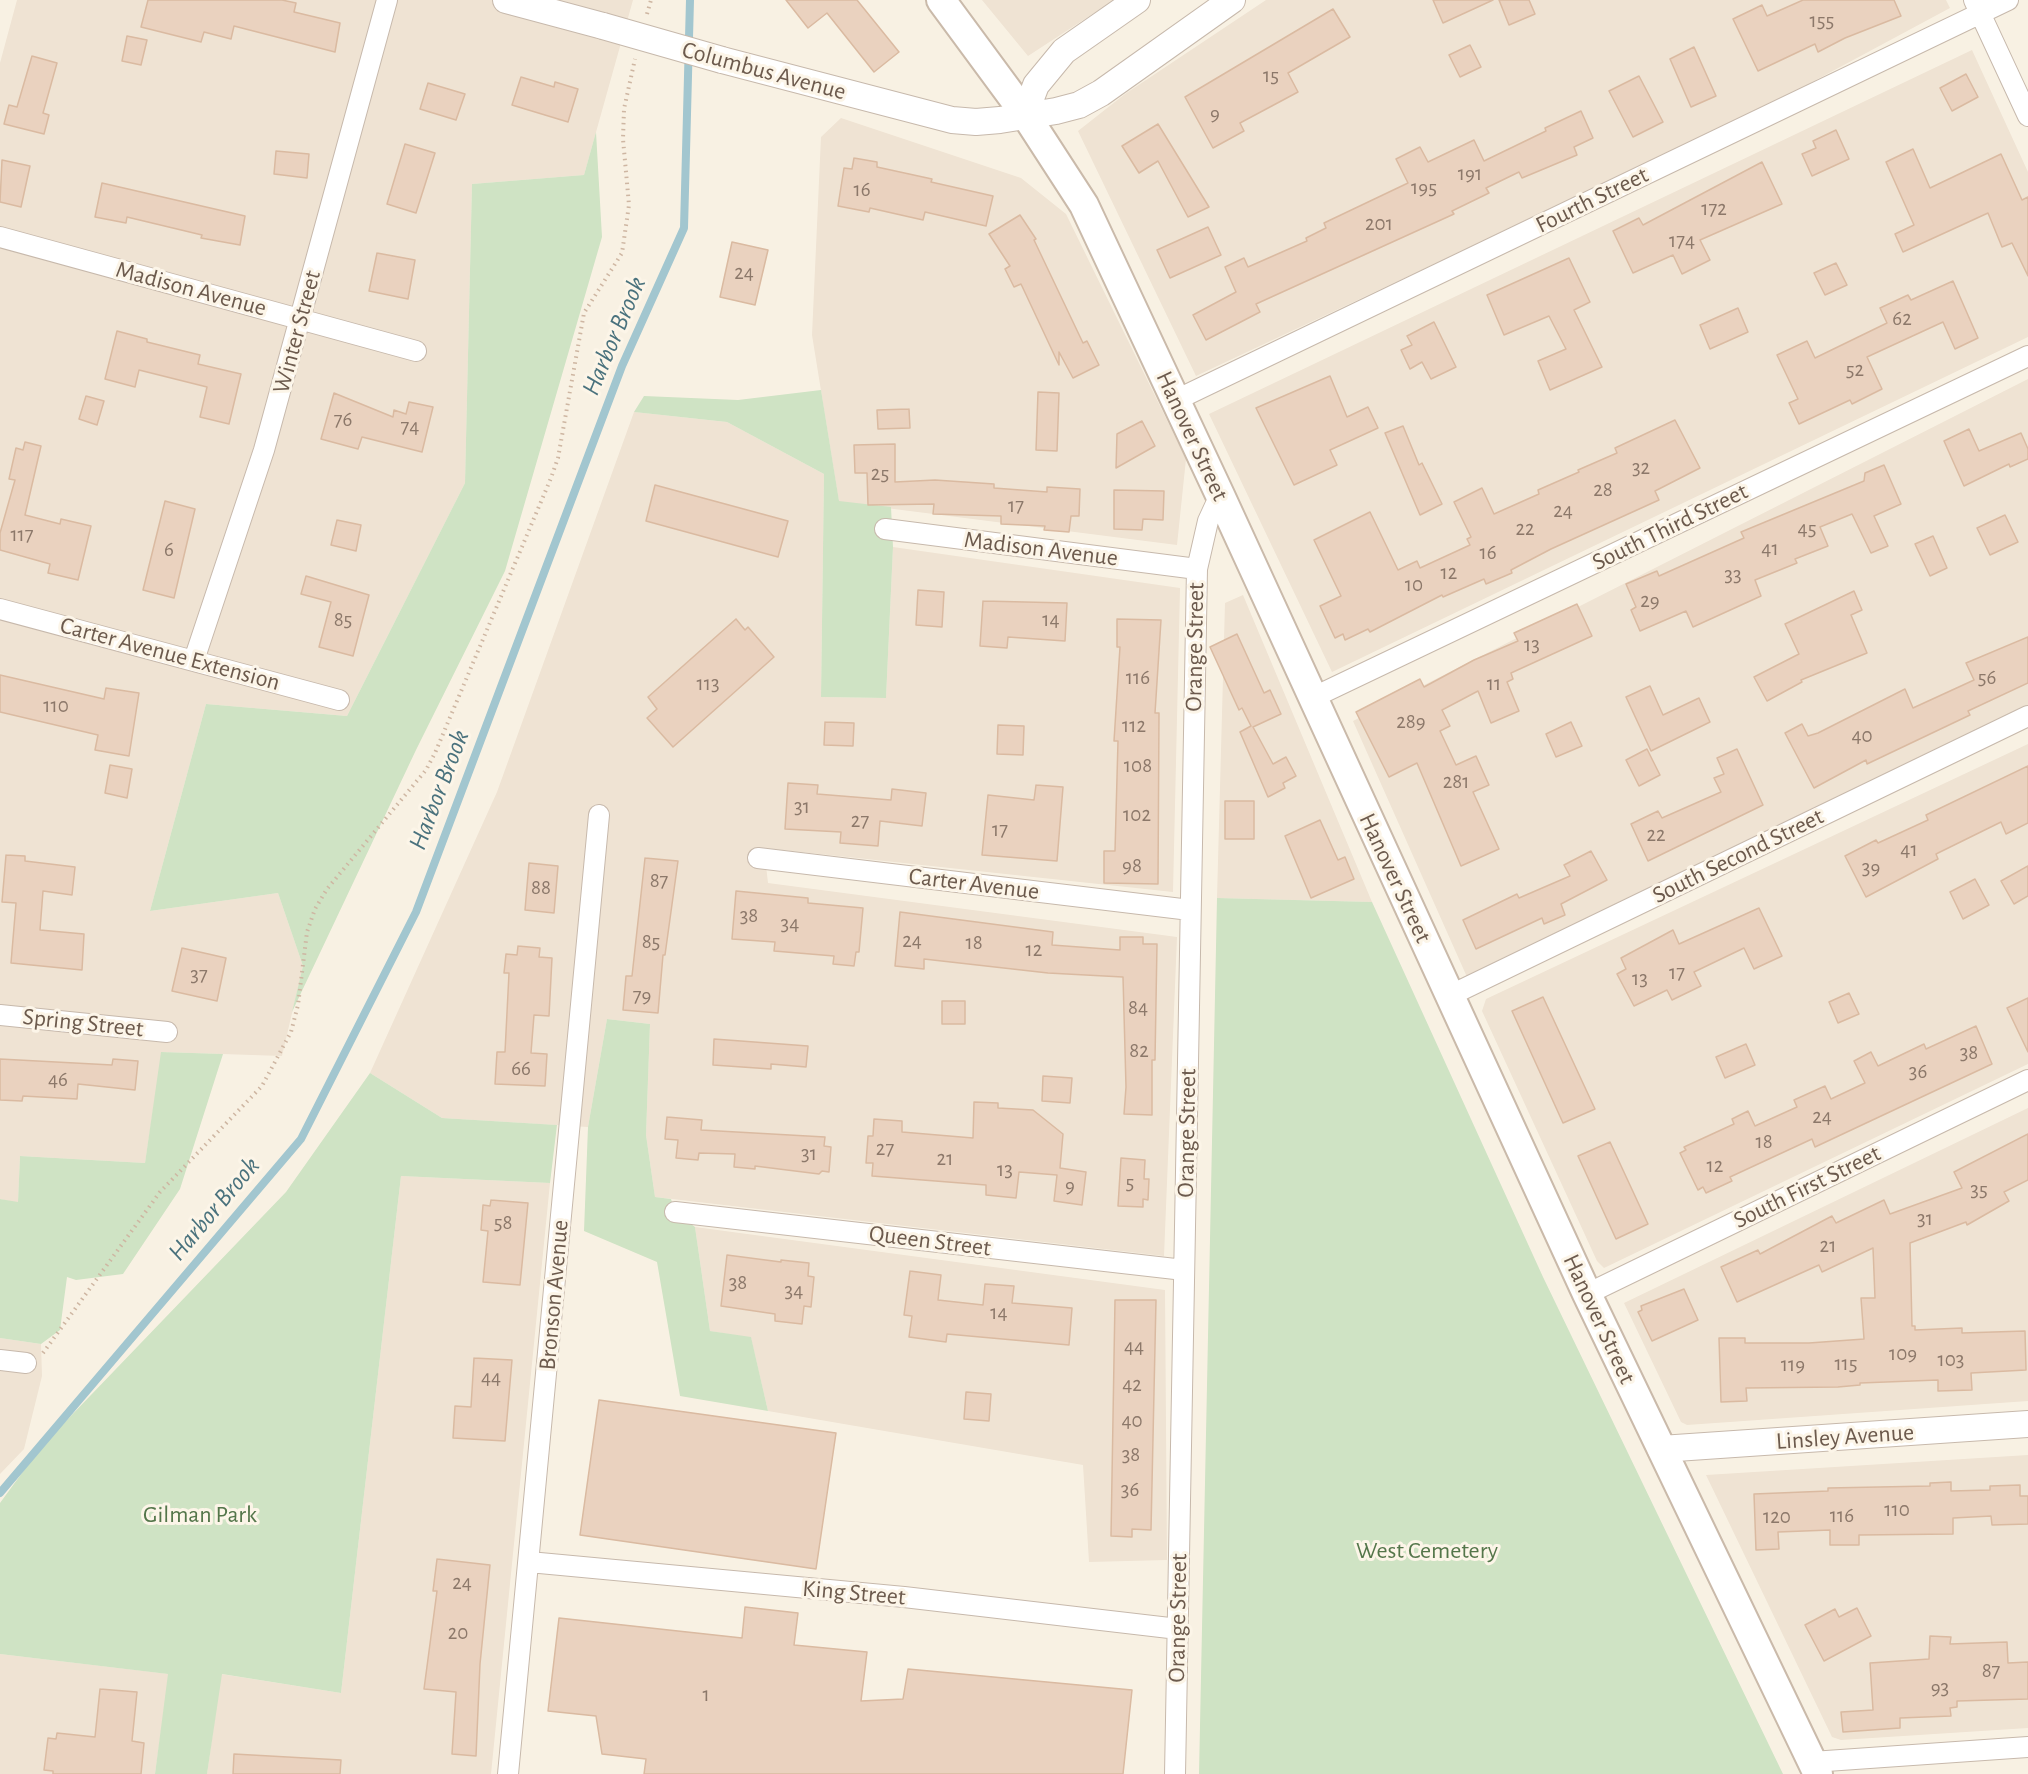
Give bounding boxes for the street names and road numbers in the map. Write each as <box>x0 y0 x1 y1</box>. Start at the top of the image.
street label: Columbus Avenue <box>679 35 849 107</box>
street label: Fourth Street <box>1531 160 1653 240</box>
street label: Madison Avenue <box>113 255 269 323</box>
street label: Winter Street <box>267 267 327 397</box>
street label: Hanover Street <box>1149 367 1235 505</box>
street label: South Third Street <box>1588 477 1752 577</box>
street label: Madison Avenue <box>962 525 1120 573</box>
street label: Orange Street <box>1179 582 1211 712</box>
street label: Carter Avenue Extension <box>57 611 283 697</box>
street label: South Second Street <box>1648 802 1828 910</box>
street label: Hanover Street <box>1352 809 1438 947</box>
street label: Carter Avenue <box>907 862 1041 906</box>
street label: Spring Street <box>21 1002 145 1044</box>
street label: Orange Street <box>1171 1068 1203 1198</box>
street label: South First Street <box>1729 1139 1885 1235</box>
street label: Bronson Avenue <box>533 1219 575 1371</box>
street label: Queen Street <box>867 1219 993 1263</box>
street label: Hanover Street <box>1556 1250 1642 1388</box>
street label: Linsley Avenue <box>1775 1418 1915 1456</box>
street label: Orange Street <box>1162 1553 1194 1683</box>
street label: King Street <box>801 1574 907 1612</box>

